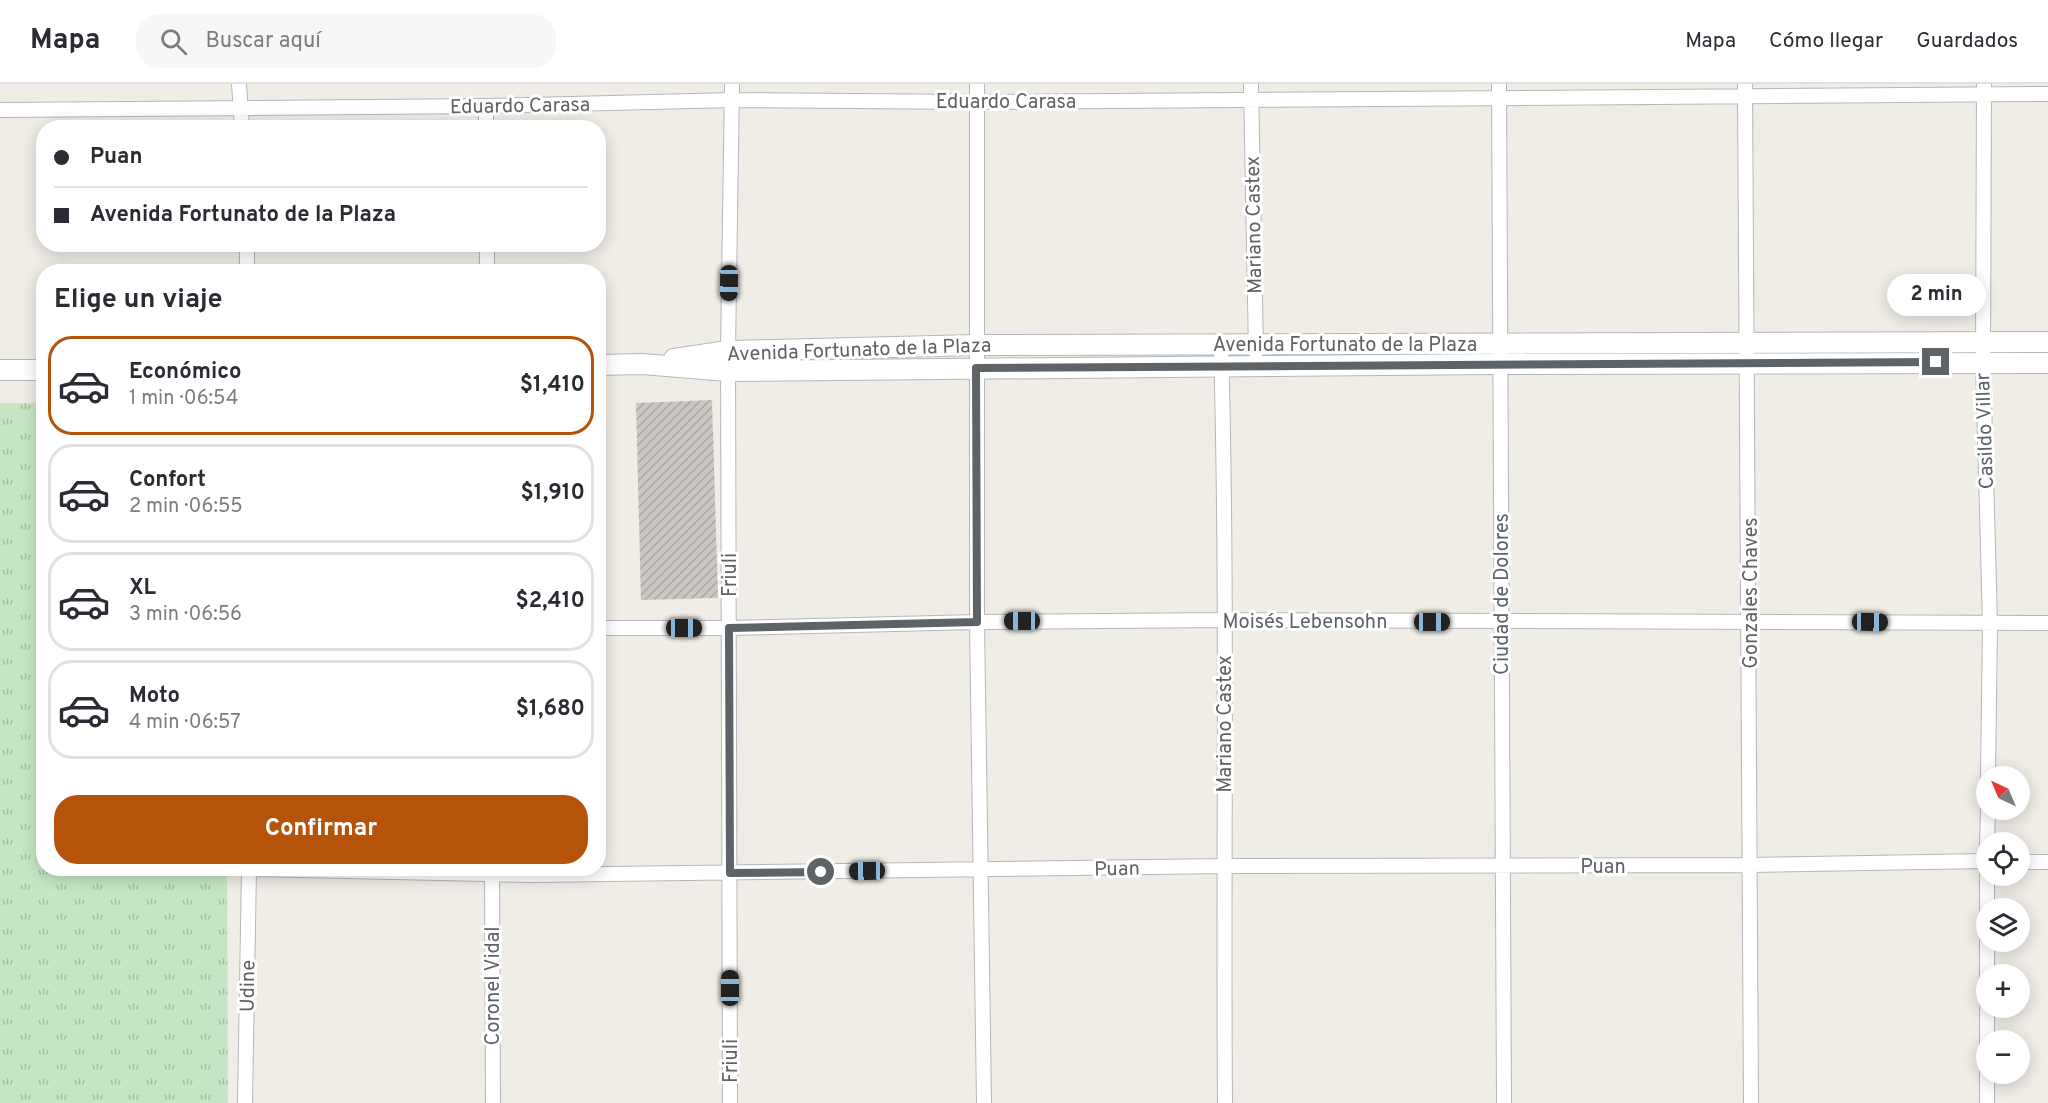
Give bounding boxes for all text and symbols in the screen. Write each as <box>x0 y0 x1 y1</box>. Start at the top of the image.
search box <box>136 14 556 68</box>
text: Mapa <box>30 23 100 59</box>
icon: search <box>157 25 190 58</box>
text: Buscar aquí <box>205 28 321 55</box>
text: Mapa <box>1685 28 1736 55</box>
text: Cómo llegar <box>1769 28 1883 55</box>
text: Guardados <box>1916 28 2018 55</box>
street label: Eduardo Carasa <box>936 90 1076 116</box>
street label: Eduardo Carasa <box>450 93 590 121</box>
text: Puan <box>90 144 143 171</box>
street label: Mariano Castex <box>1241 156 1269 294</box>
text: Avenida Fortunato de la Plaza <box>90 202 396 229</box>
car <box>720 265 738 301</box>
callout: 2 min <box>1886 275 1986 317</box>
text: 2 min <box>1910 282 1963 308</box>
text: Elige un viaje <box>54 283 223 317</box>
street label: Avenida Fortunato de la Plaza <box>726 333 992 369</box>
street label: Avenida Fortunato de la Plaza <box>1213 333 1477 359</box>
route end <box>1922 348 1949 375</box>
icon: car <box>57 359 111 413</box>
text: Económico <box>129 359 242 386</box>
text: $1,410 <box>520 372 585 399</box>
street label: Casildo Villar <box>1971 372 2001 490</box>
text: 1 min · 06:54 <box>129 386 238 412</box>
icon: car <box>57 467 111 521</box>
text: Confort <box>129 467 206 494</box>
text: $1,910 <box>520 480 585 507</box>
text: 2 min · 06:55 <box>129 494 243 520</box>
street label: Ciudad de Dolores <box>1490 513 1516 675</box>
street label: Gonzales Chaves <box>1739 517 1765 669</box>
street label: Friuli <box>718 553 744 597</box>
icon: car <box>57 575 111 629</box>
text: XL <box>129 575 156 602</box>
text: $2,410 <box>515 588 585 615</box>
text: 3 min · 06:56 <box>129 602 242 628</box>
street label: Moisés Lebensohn <box>1222 610 1388 636</box>
car <box>1004 612 1040 630</box>
car <box>1414 613 1450 631</box>
car <box>1852 613 1888 631</box>
car <box>666 619 702 637</box>
street label: Mariano Castex <box>1213 655 1239 793</box>
icon: car <box>57 683 111 737</box>
text: Moto <box>129 683 180 710</box>
text: $1,680 <box>516 696 585 723</box>
text: 4 min · 06:57 <box>129 710 241 736</box>
north arrow <box>1976 766 2030 820</box>
map controls <box>1976 766 2030 1084</box>
button: Confirmar <box>54 795 588 864</box>
button: locate <box>1976 832 2030 886</box>
street label: Puan <box>1580 855 1626 881</box>
street label: Puan <box>1094 857 1140 883</box>
route start <box>807 858 834 885</box>
car <box>849 862 885 880</box>
button: layers <box>1976 898 2030 952</box>
street label: Coronel Vidal <box>481 926 507 1046</box>
street label: Udine <box>236 960 262 1012</box>
button: + <box>1976 964 2030 1018</box>
car <box>721 970 739 1006</box>
button: − <box>1976 1030 2030 1084</box>
street label: Friuli <box>719 1039 745 1083</box>

